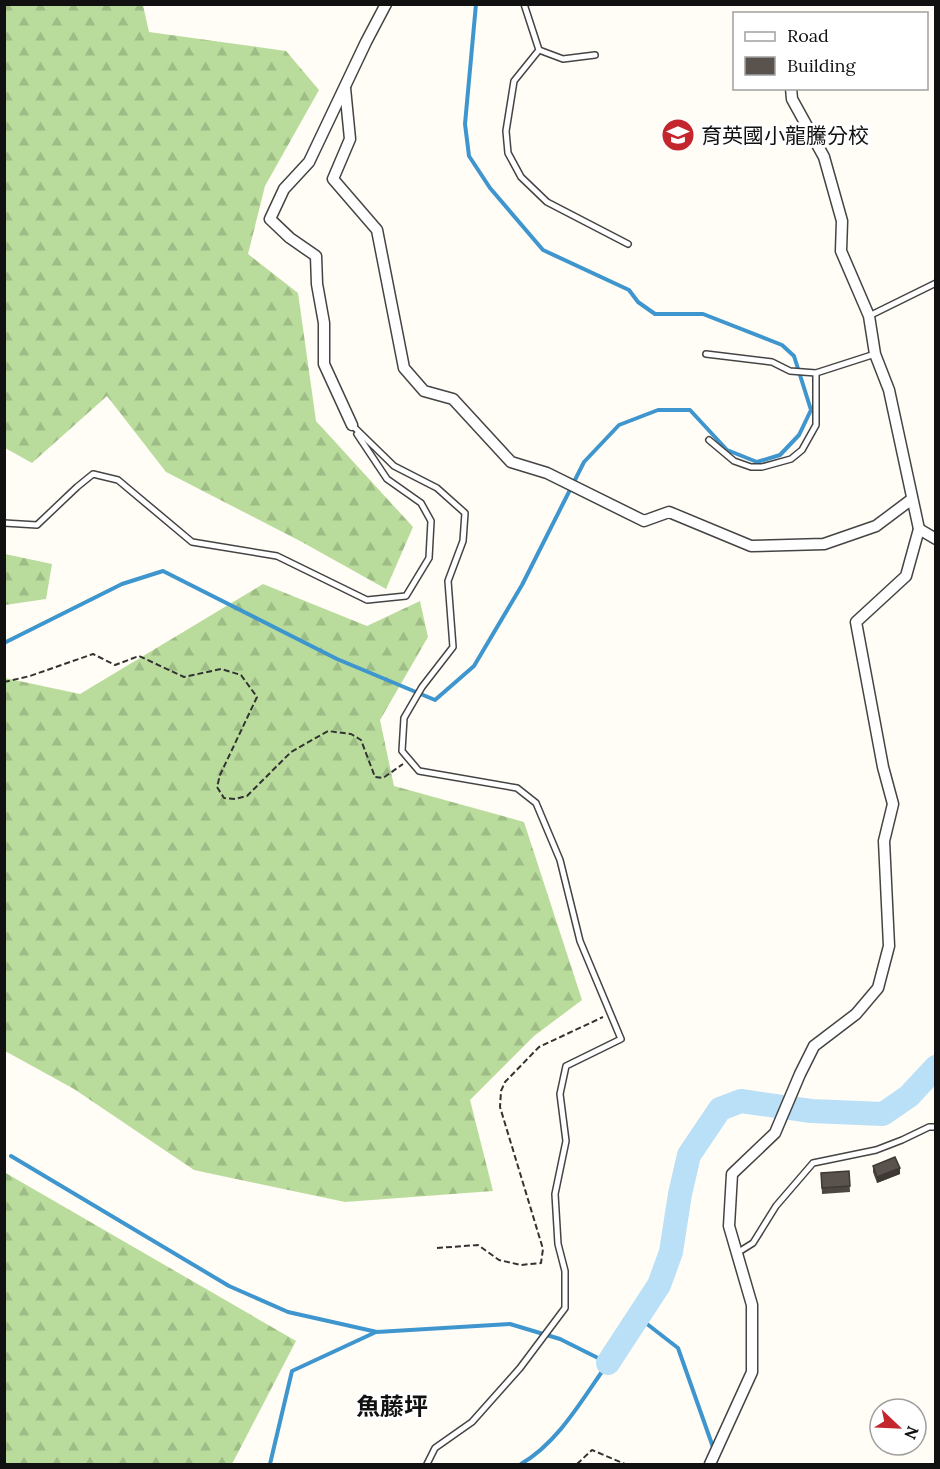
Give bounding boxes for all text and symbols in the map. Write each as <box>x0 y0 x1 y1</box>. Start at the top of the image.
legend <box>733 12 928 90</box>
text: Road <box>787 24 829 47</box>
text: Building <box>787 54 857 77</box>
school or university icon: 育英國小龍騰分校 <box>660 117 696 153</box>
place label: 育英國小龍騰分校 <box>701 122 869 149</box>
district label: 魚藤坪 <box>356 1391 428 1422</box>
north arrow <box>868 1397 928 1457</box>
text: N <box>900 1423 923 1442</box>

